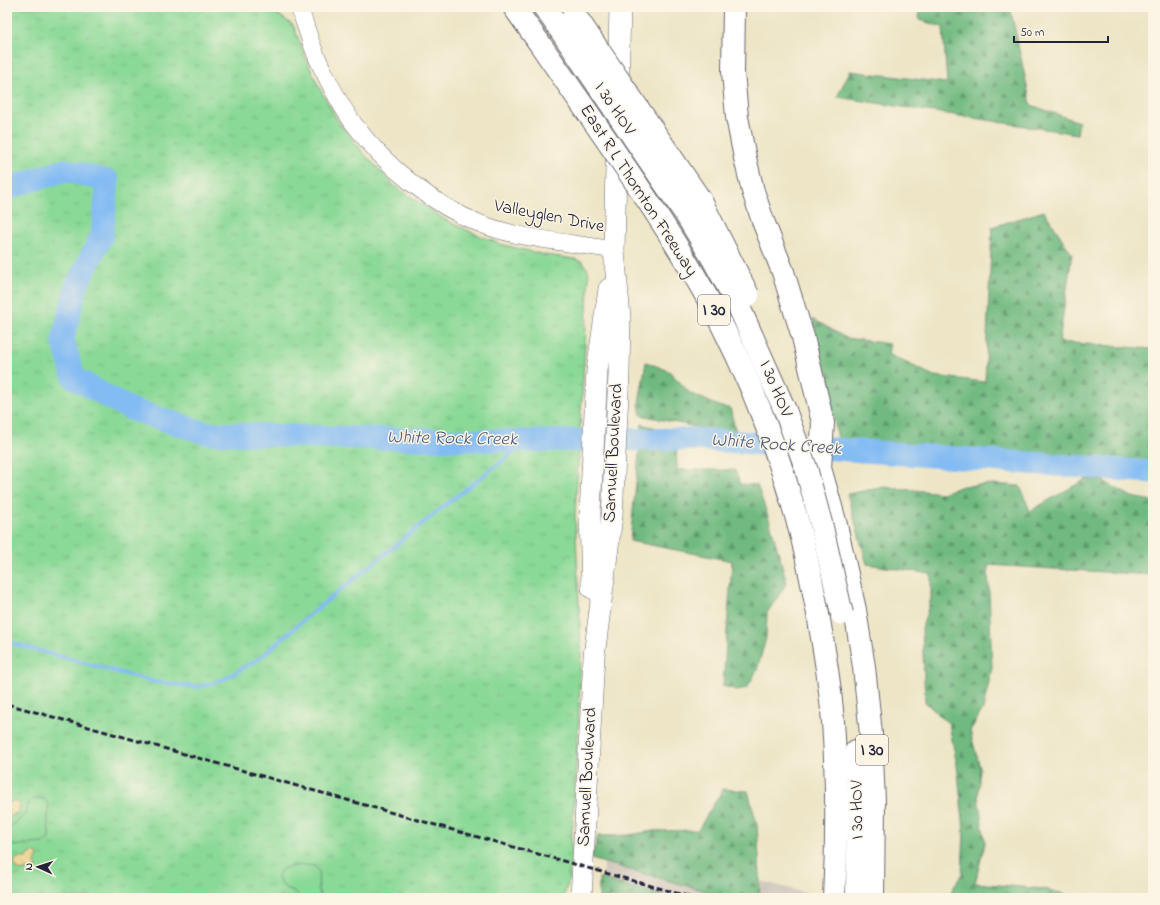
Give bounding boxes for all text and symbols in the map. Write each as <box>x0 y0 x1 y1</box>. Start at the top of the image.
scale bar <box>1014 18 1108 44</box>
text: 50 m <box>1020 24 1044 42</box>
street label: I 30 HOV <box>587 77 642 141</box>
street label: East R L Thornton Freeway <box>572 100 704 282</box>
street label: Valleyglen Drive <box>491 193 607 242</box>
road number: I 30 <box>698 295 730 325</box>
street label: I 30 HOV <box>751 357 799 422</box>
street label: Samuell Boulevard <box>597 383 631 523</box>
water label: White Rock Creek <box>387 424 518 454</box>
water label: White Rock Creek <box>710 427 843 463</box>
street label: Samuell Boulevard <box>571 707 605 847</box>
road number: I 30 <box>856 735 888 765</box>
street label: I 30 HOV <box>844 780 872 840</box>
north arrow <box>18 847 58 887</box>
text: N <box>21 862 37 871</box>

